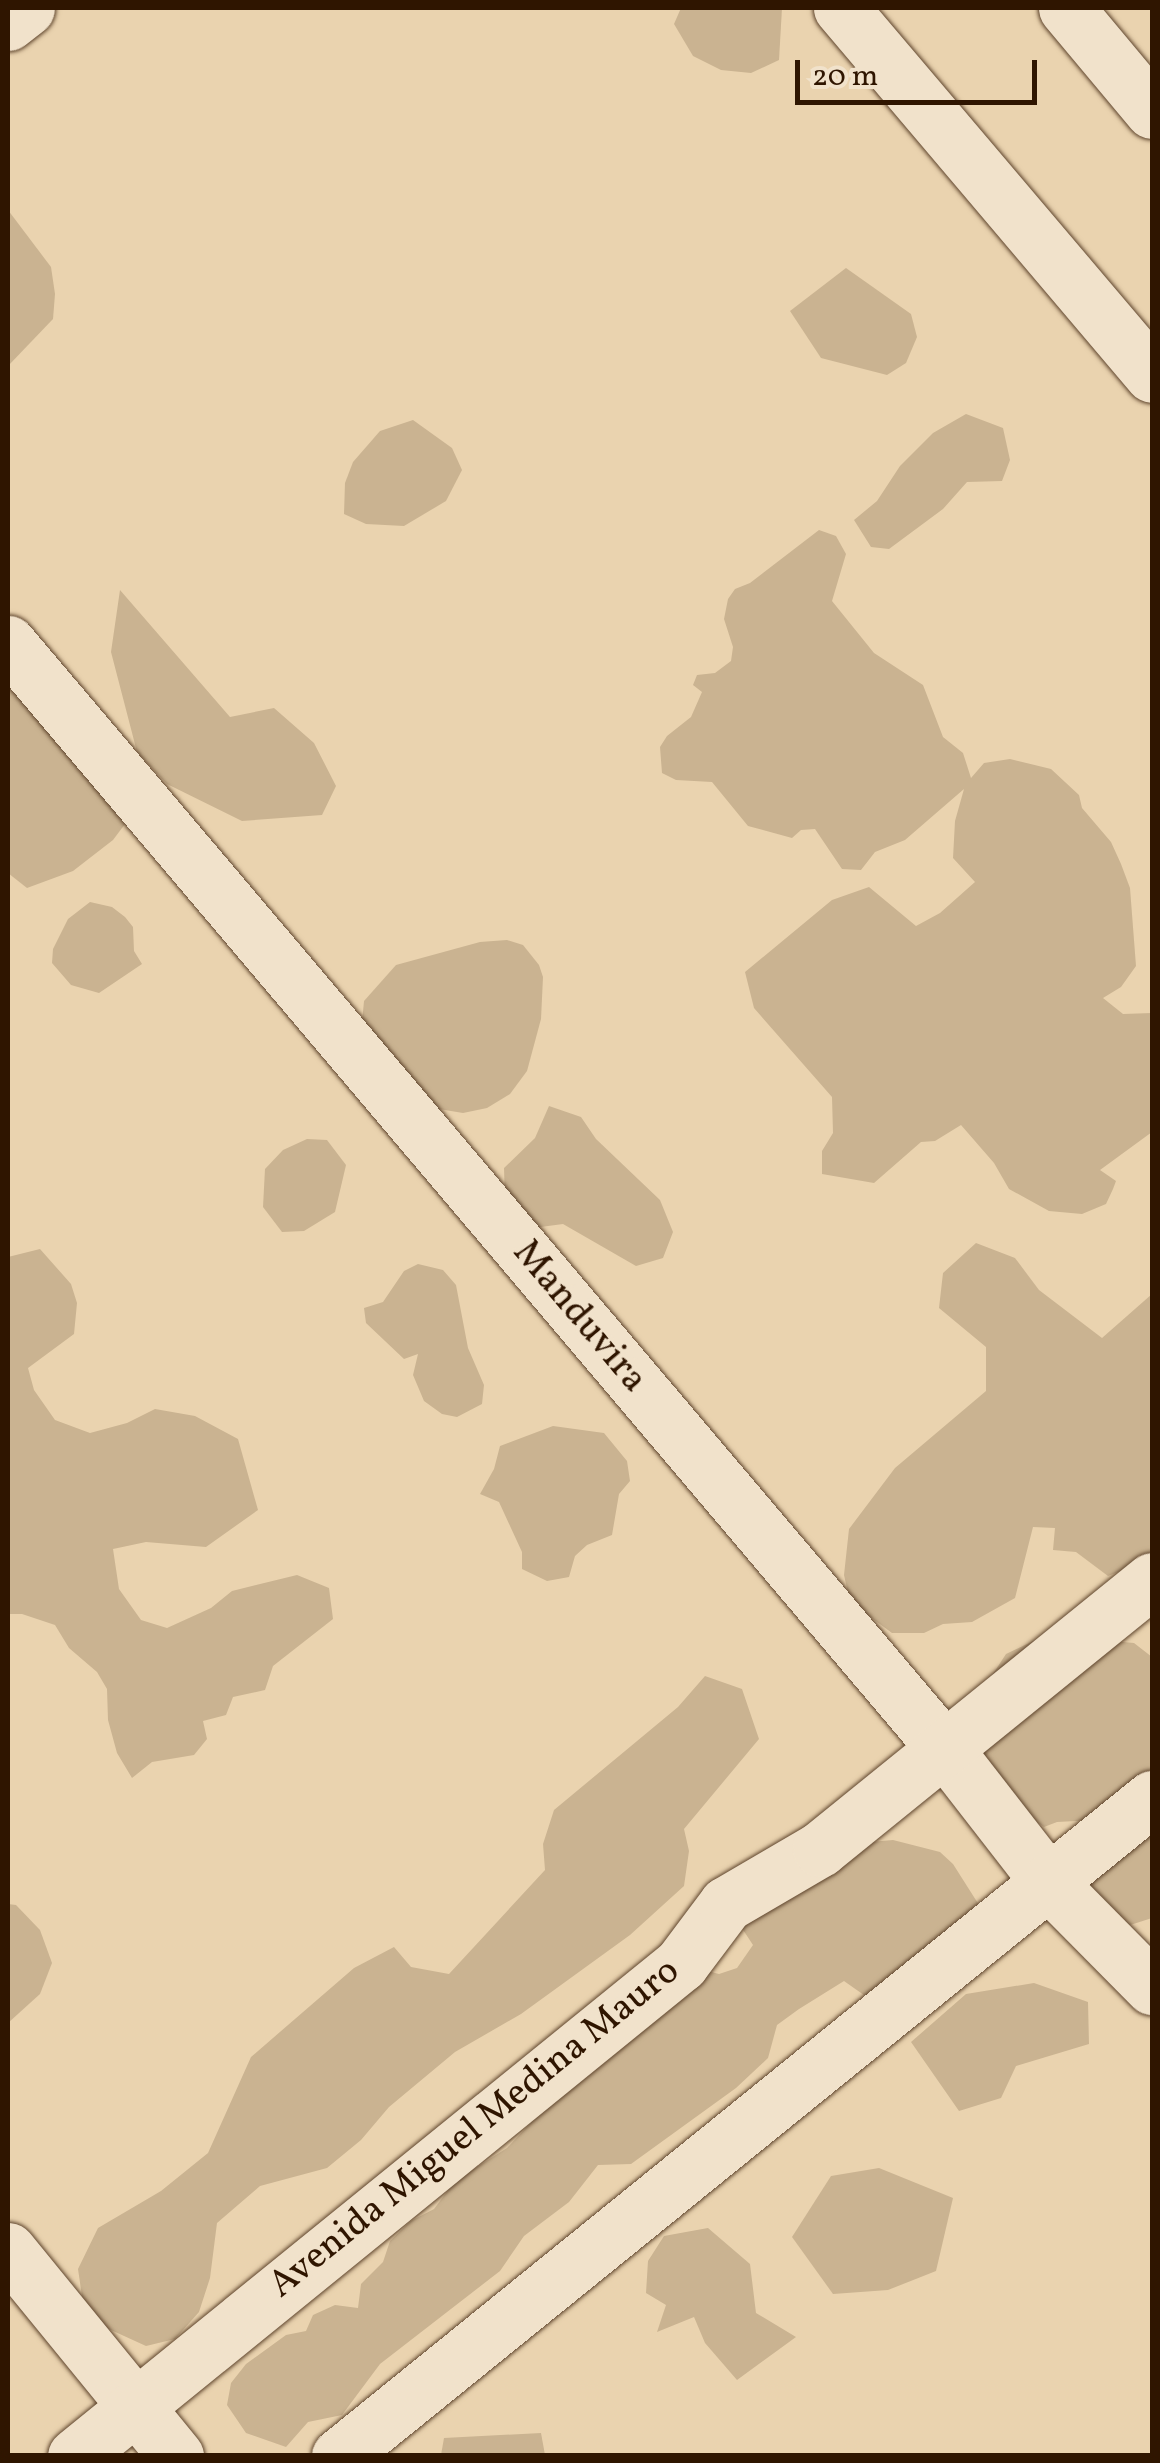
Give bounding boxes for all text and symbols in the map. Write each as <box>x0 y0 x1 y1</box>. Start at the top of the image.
scale bar <box>800 40 1042 102</box>
text: 20 m <box>812 56 878 98</box>
street label: Manduvira <box>502 1231 656 1403</box>
street label: Avenida Miguel Medina Mauro <box>260 1949 690 2309</box>

